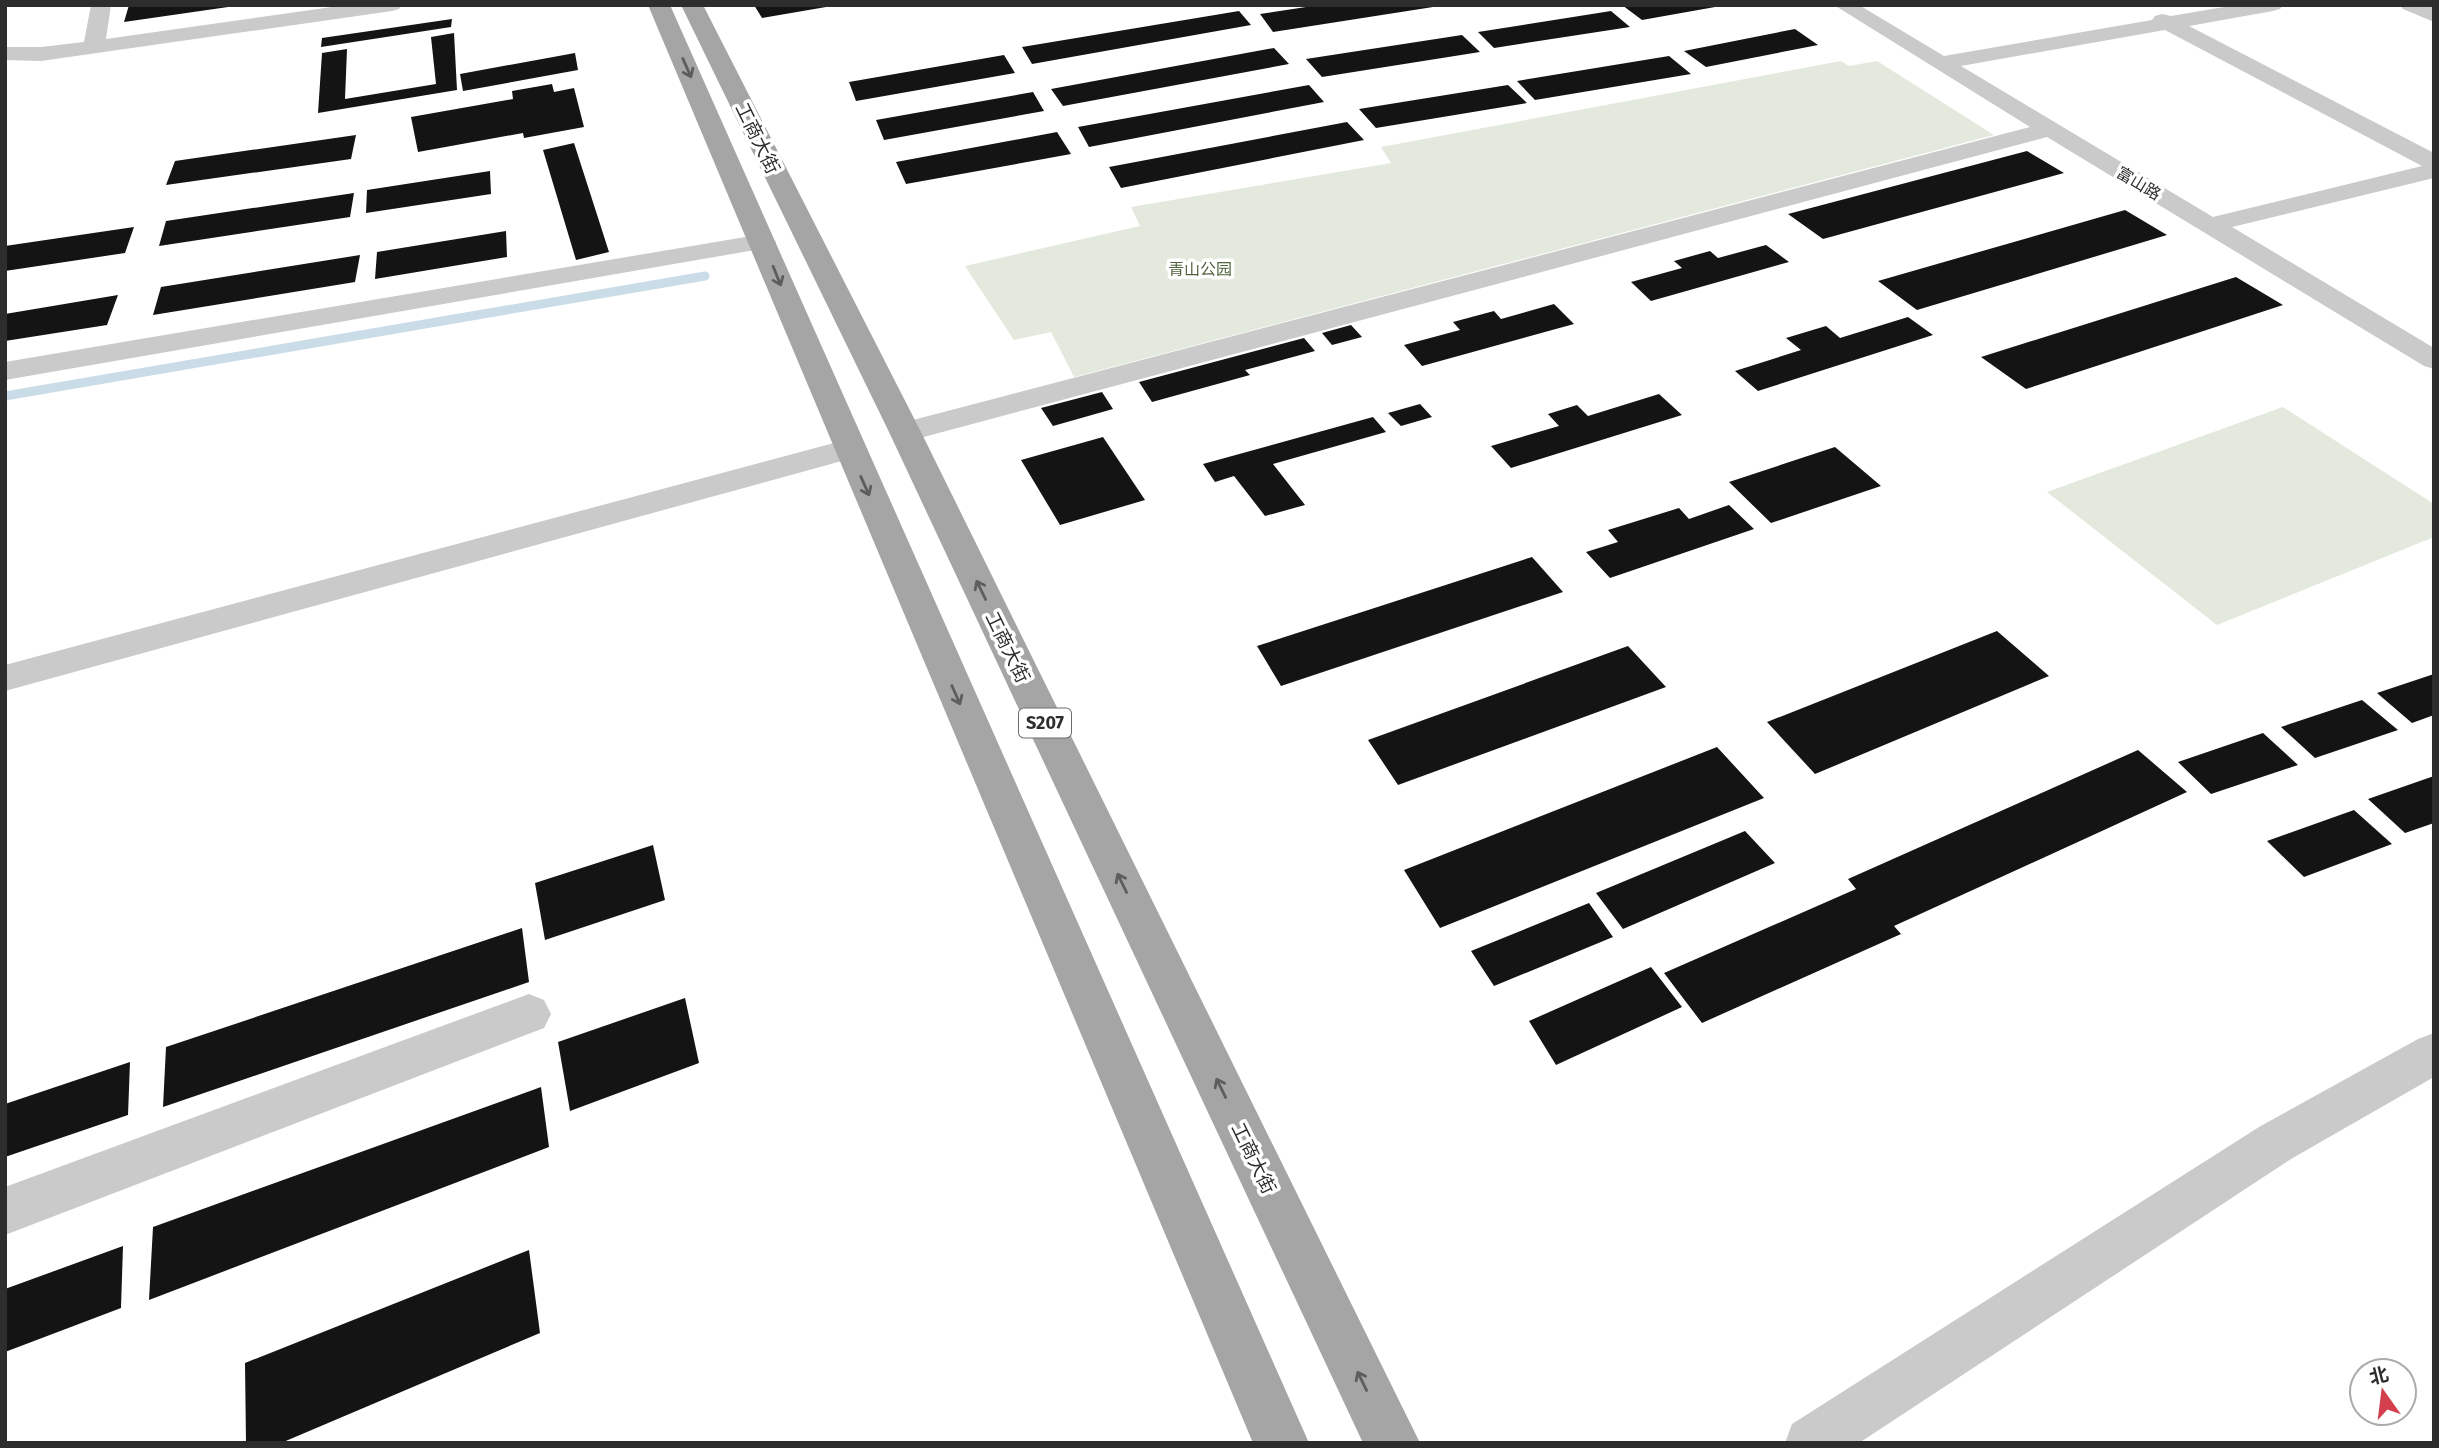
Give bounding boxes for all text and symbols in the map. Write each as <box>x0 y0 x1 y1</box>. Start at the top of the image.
one-way arrow <box>681 57 694 78</box>
street label: 工商大街 <box>731 99 785 177</box>
street label: 富山路 <box>2113 163 2164 204</box>
park label: 青山公园 <box>1168 260 1232 279</box>
one-way arrow <box>772 265 785 287</box>
one-way arrow <box>859 475 872 497</box>
one-way arrow <box>973 580 987 601</box>
street label: 工商大街 <box>981 608 1035 686</box>
one-way arrow <box>950 684 963 705</box>
road number: S207 <box>1019 708 1071 738</box>
one-way arrow <box>1115 873 1128 894</box>
one-way arrow <box>1214 1078 1227 1099</box>
street label: 工商大街 <box>1227 1119 1281 1197</box>
north arrow <box>2348 1357 2418 1427</box>
text: 北 <box>2367 1363 2391 1389</box>
one-way arrow <box>1355 1371 1369 1392</box>

